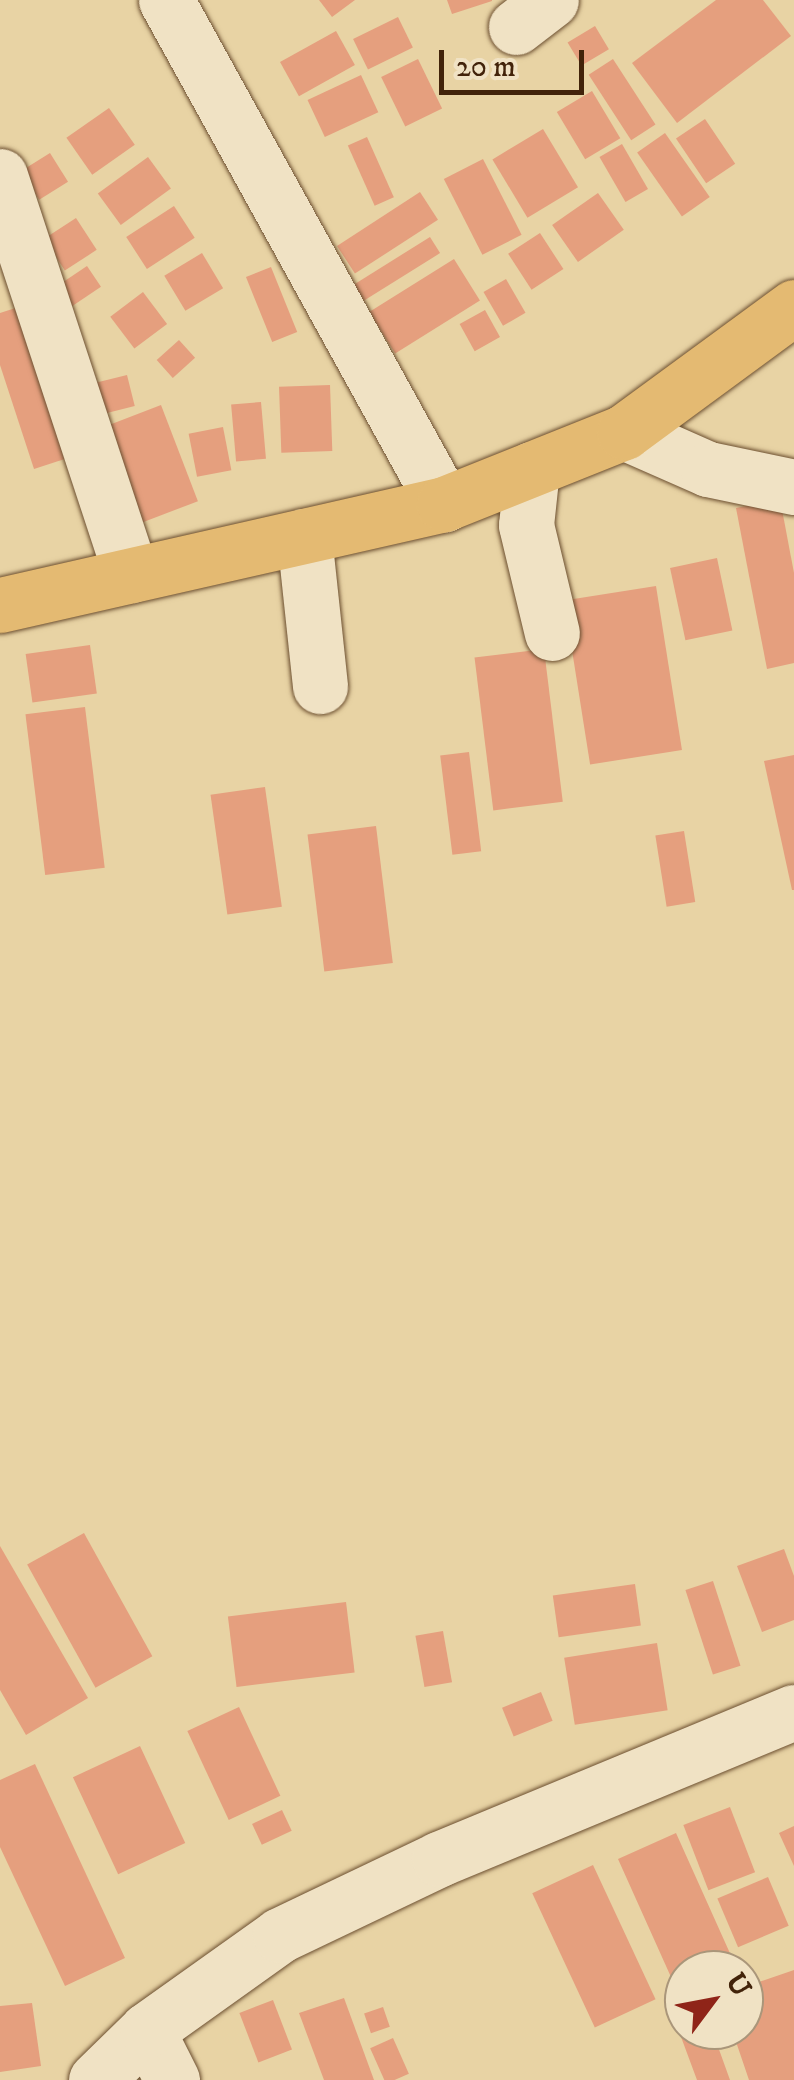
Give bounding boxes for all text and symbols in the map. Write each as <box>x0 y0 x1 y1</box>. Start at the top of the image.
scale bar <box>444 30 589 92</box>
text: 20 m <box>456 49 516 86</box>
north arrow <box>664 1950 764 2050</box>
text: U <box>718 1966 759 2003</box>

